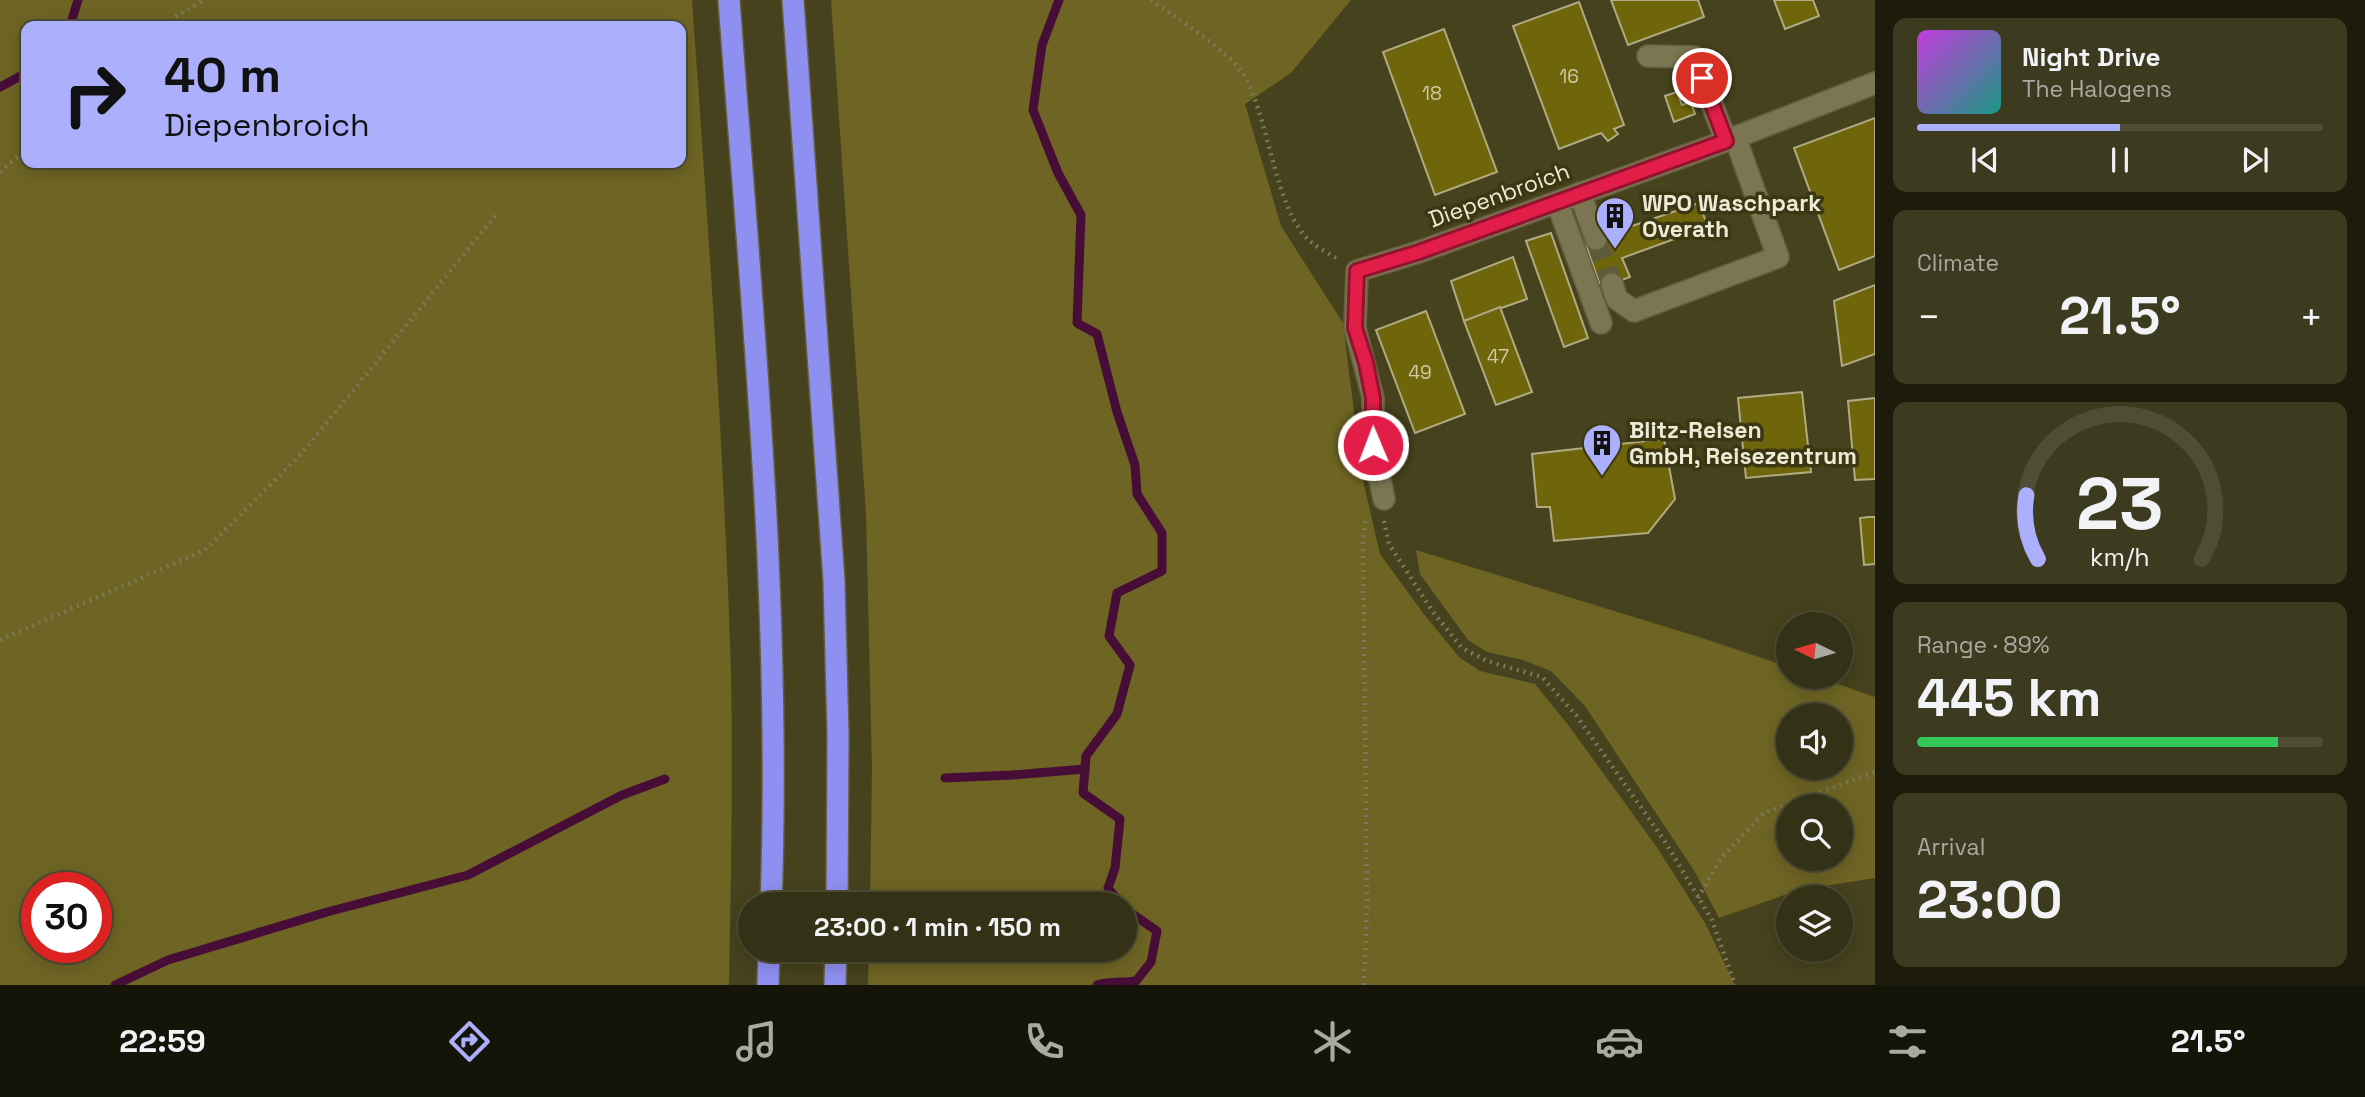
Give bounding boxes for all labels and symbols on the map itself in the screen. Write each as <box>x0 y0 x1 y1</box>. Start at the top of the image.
pin <box>1672 48 1732 108</box>
house number: 16 <box>1559 64 1579 89</box>
house number: 18 <box>1422 81 1442 106</box>
street label: Diepenbroich <box>1424 156 1574 234</box>
place label: WPO Waschpark Overath <box>1642 188 1821 244</box>
building icon: WPO Waschpark Overath <box>1594 195 1636 250</box>
house number: 47 <box>1487 344 1509 369</box>
house number: 49 <box>1408 360 1432 385</box>
position arrow <box>1336 408 1410 482</box>
place label: Blitz-Reisen GmbH, Reisezentrum <box>1629 415 1857 471</box>
building icon: Blitz-Reisen GmbH, Reisezentrum <box>1581 422 1623 477</box>
north arrow <box>1776 612 1853 690</box>
speed limit sign: 30 <box>21 872 112 963</box>

